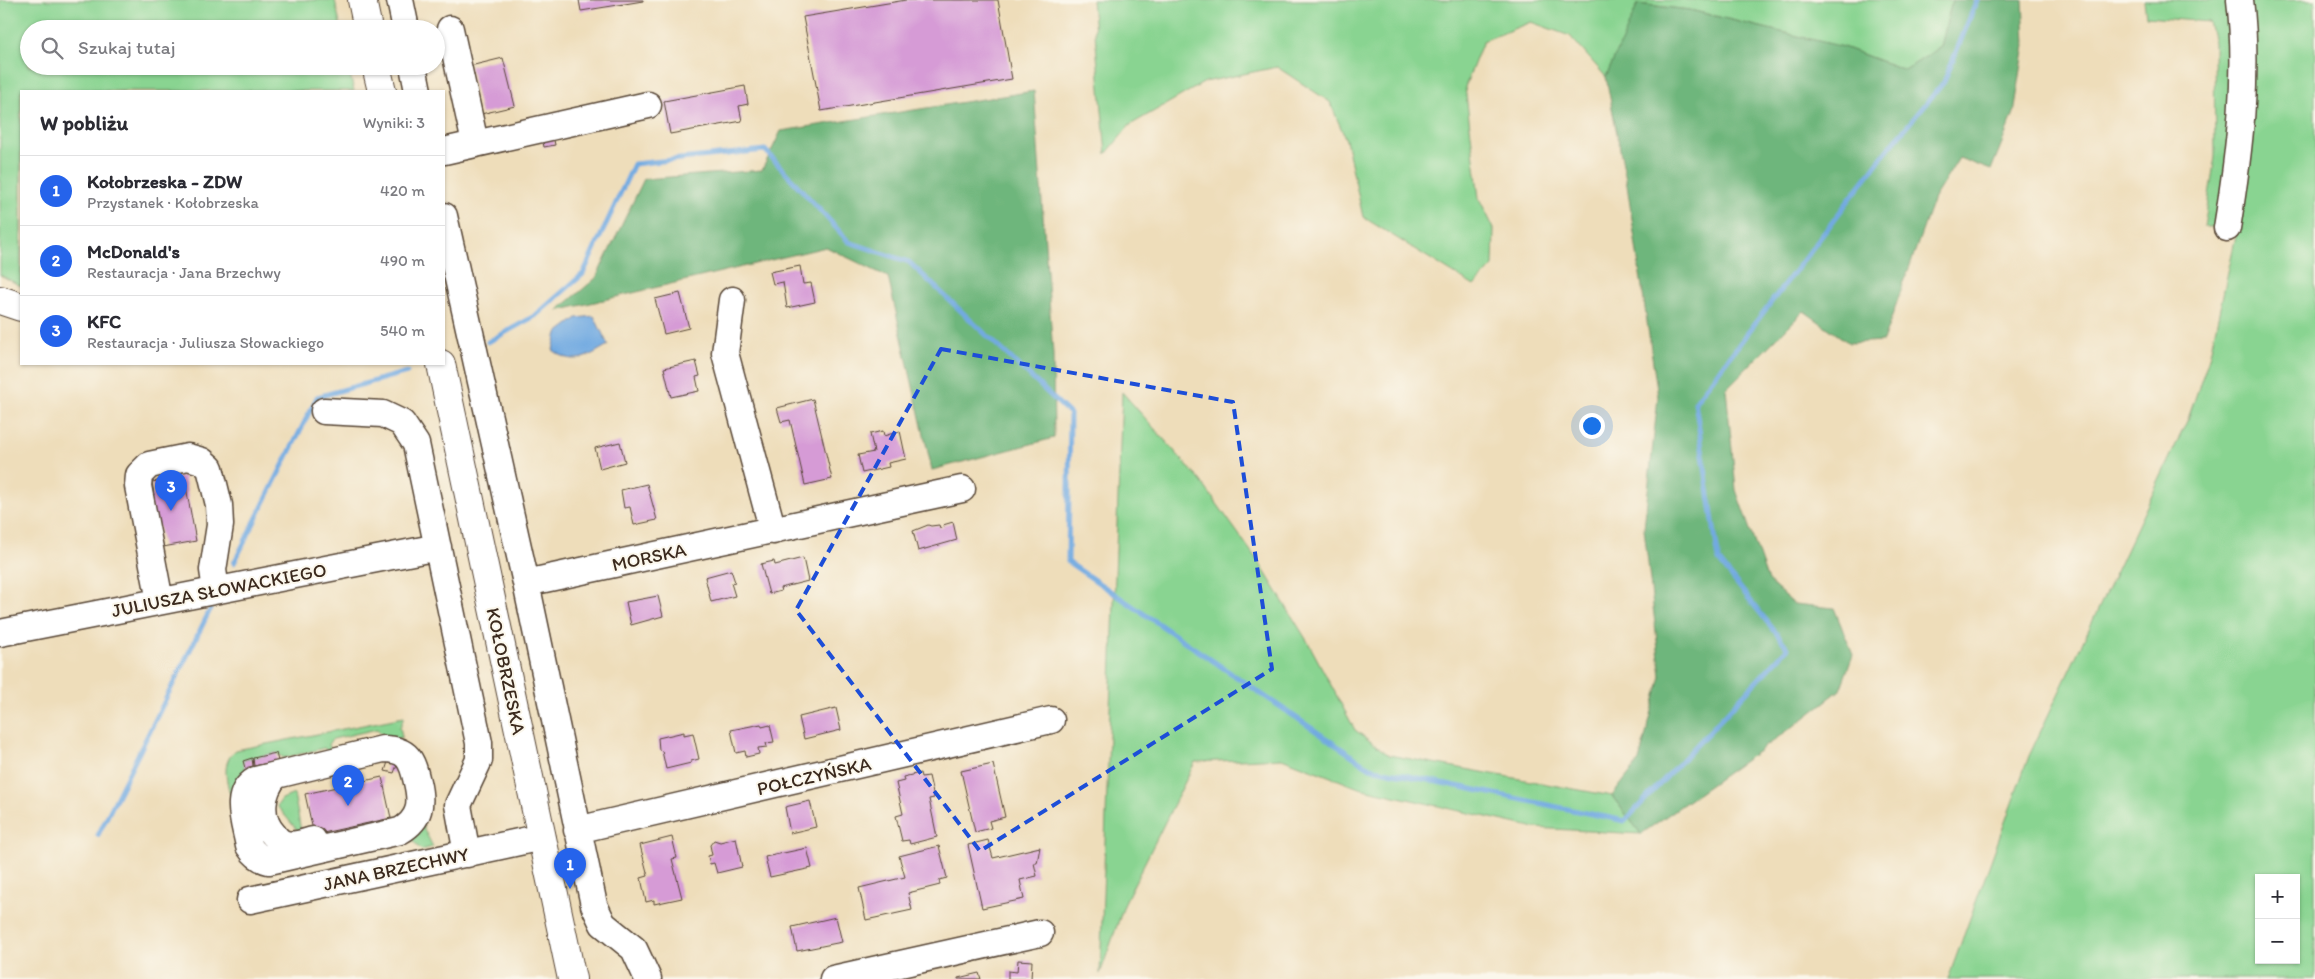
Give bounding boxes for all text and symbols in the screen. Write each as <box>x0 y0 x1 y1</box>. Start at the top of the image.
search box <box>20 20 445 75</box>
icon: search <box>38 34 66 62</box>
text: Szukaj tutaj <box>78 36 175 59</box>
text: W pobliżu <box>40 110 128 135</box>
text: Wyniki: 3 <box>363 113 425 132</box>
text: Kołobrzeska - ZDW <box>87 170 242 193</box>
text: 1 <box>52 181 60 200</box>
text: 420 m <box>380 181 425 200</box>
text: Przystanek · Kołobrzeska <box>87 193 259 212</box>
text: McDonald's <box>87 240 180 263</box>
text: 2 <box>52 251 60 270</box>
text: 490 m <box>380 251 425 270</box>
text: Restauracja · Jana Brzechwy <box>87 263 281 282</box>
text: KFC <box>87 310 121 333</box>
text: 3 <box>52 321 60 340</box>
text: 540 m <box>380 321 425 340</box>
text: Restauracja · Juliusza Słowackiego <box>87 333 324 352</box>
your location <box>1579 413 1605 439</box>
pin: 3 <box>155 470 187 511</box>
street label: MORSKA <box>610 538 688 576</box>
street label: JULIUSZA SŁOWACKIEGO <box>110 558 328 622</box>
street label: KOŁOBRZESKA <box>481 605 531 737</box>
street label: POŁCZYŃSKA <box>755 752 873 800</box>
pin: 2 <box>332 765 364 806</box>
street label: JANA BRZECHWY <box>321 842 471 896</box>
pin: 1 <box>554 848 586 889</box>
map controls <box>2255 874 2300 964</box>
button: + <box>2255 874 2300 919</box>
button: − <box>2255 919 2300 964</box>

